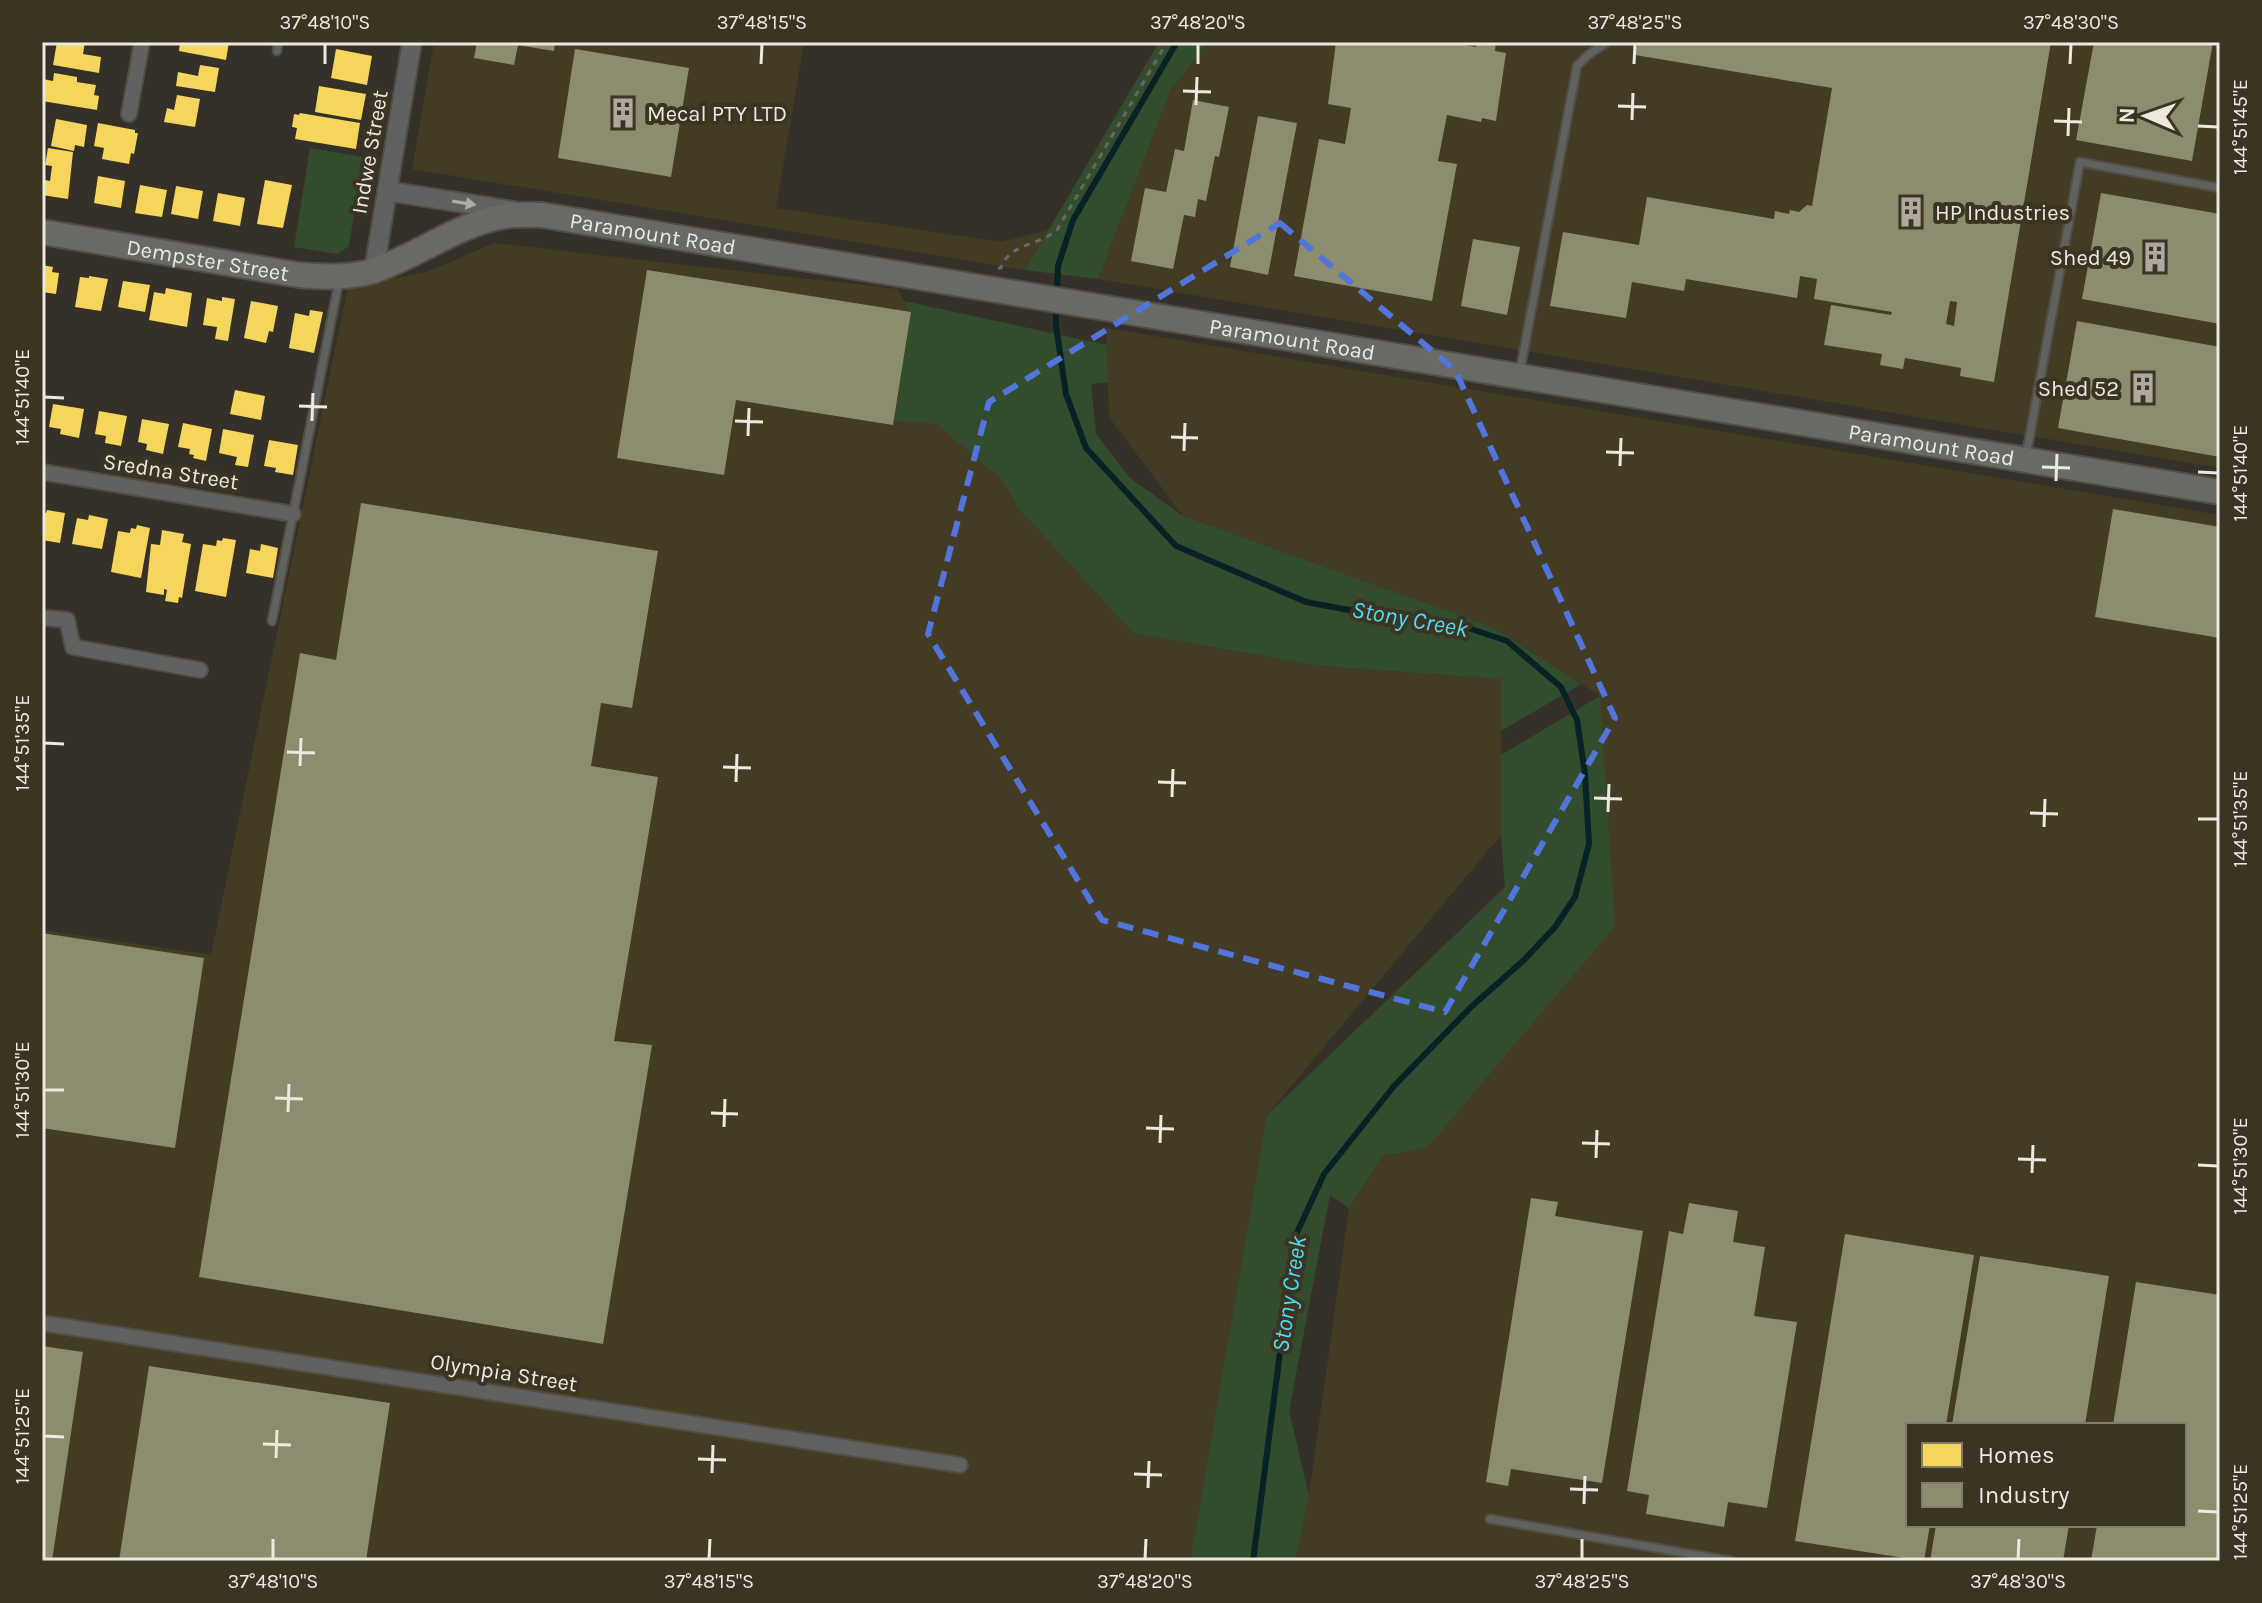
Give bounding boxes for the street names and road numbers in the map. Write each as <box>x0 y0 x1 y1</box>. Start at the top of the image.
street label: Indwe Street <box>346 88 394 216</box>
street label: Paramount Road <box>568 208 738 261</box>
street label: Dempster Street <box>124 234 291 287</box>
street label: Paramount Road <box>1207 313 1377 366</box>
street label: Paramount Road <box>1847 419 2016 472</box>
street label: Sredna Street <box>101 448 240 496</box>
street label: Olympia Street <box>429 1349 579 1397</box>

